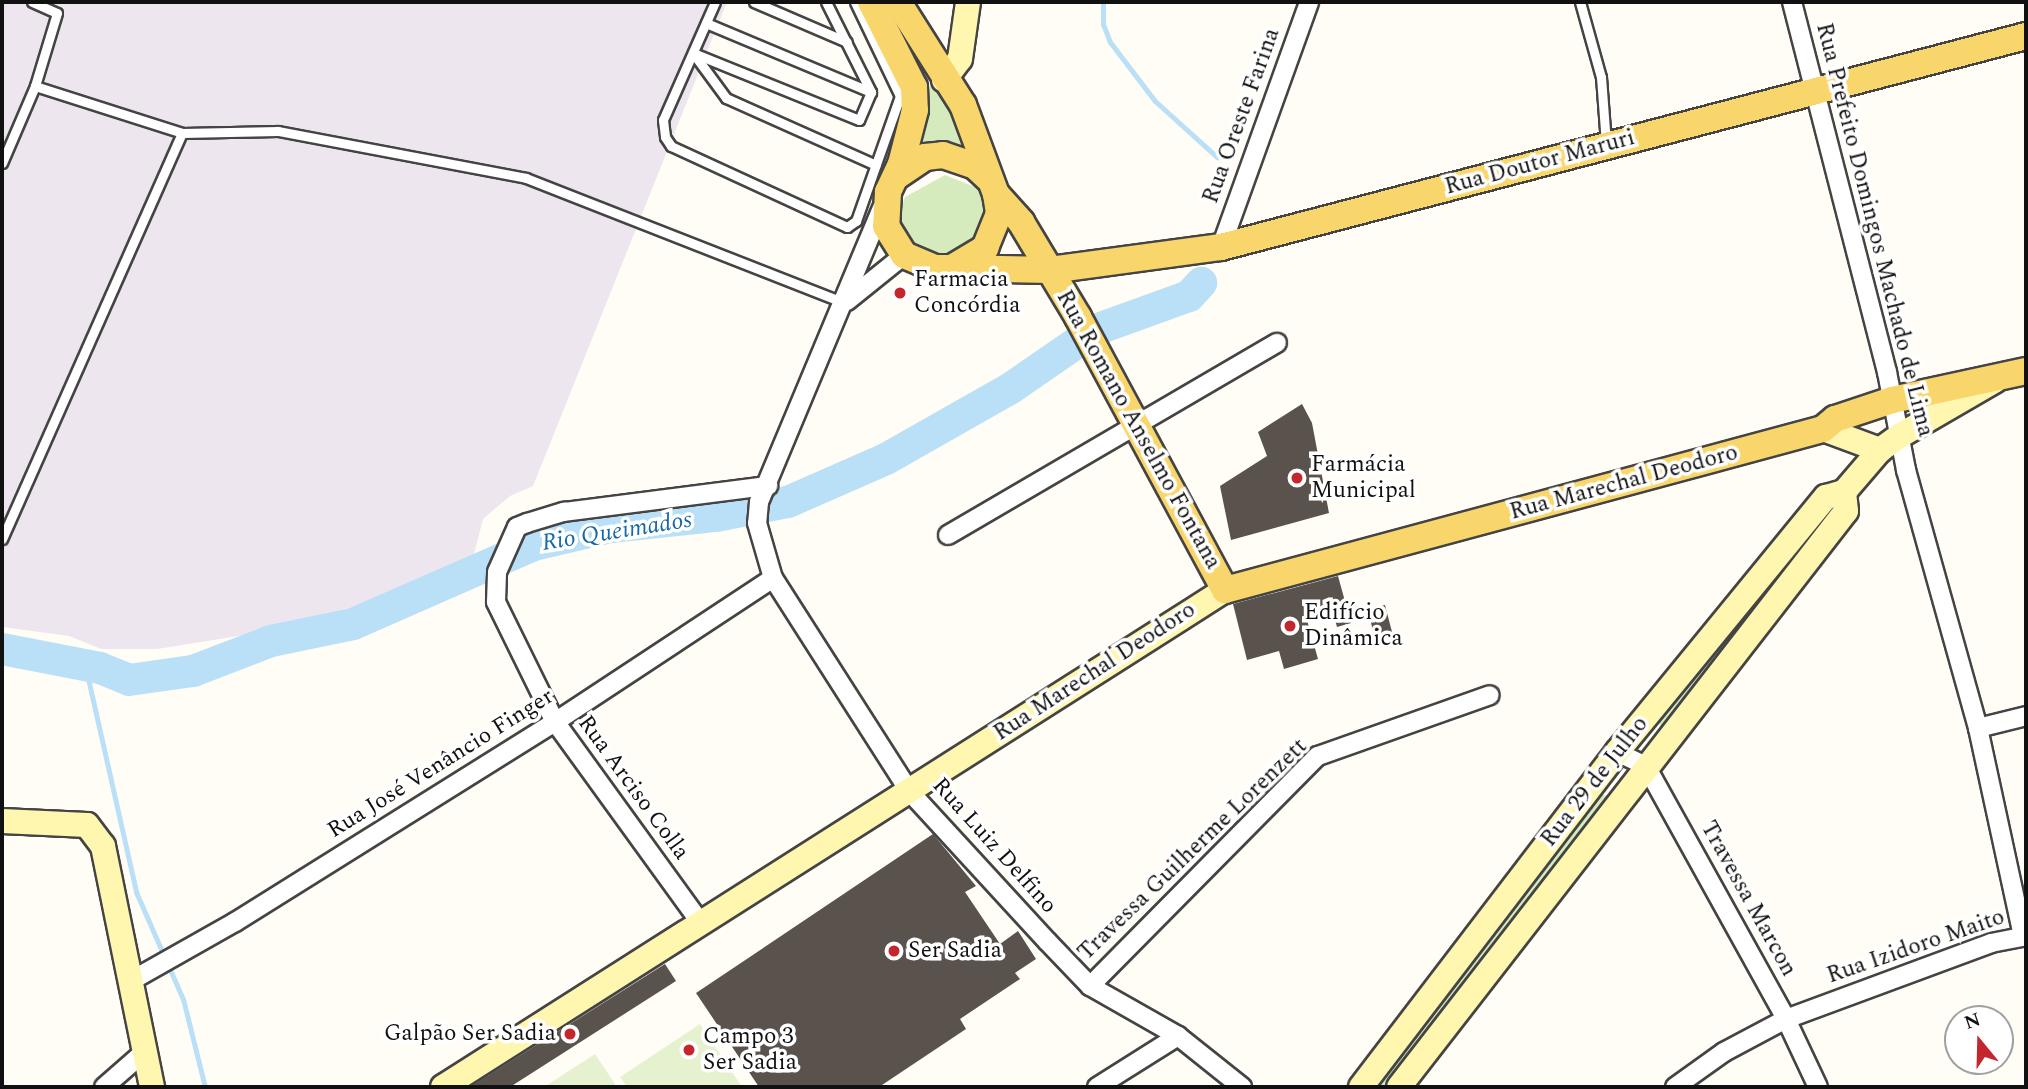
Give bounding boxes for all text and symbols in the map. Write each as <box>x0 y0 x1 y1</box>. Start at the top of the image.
street label: Rua Prefeito Domingos Machado de Lima <box>1809 20 1939 440</box>
street label: Rua Oreste Farina <box>1197 25 1287 207</box>
street label: Rua Doutor Maruri <box>1442 124 1638 202</box>
place label: Farmacia Concórdia <box>914 266 1020 320</box>
marker: Farmacia Concórdia <box>892 285 908 301</box>
street label: Rua Romano Anselmo Fontana <box>1050 286 1226 574</box>
street label: Rua Marechal Deodoro <box>1507 439 1741 527</box>
place label: Farmácia Municipal <box>1311 451 1416 505</box>
marker: Farmácia Municipal <box>1289 470 1305 486</box>
water label: Rio Queimados <box>540 506 694 558</box>
street label: Rua Marechal Deodoro <box>989 596 1201 748</box>
place label: Edifício Dinâmica <box>1304 599 1403 653</box>
marker: Edifício Dinâmica <box>1282 618 1298 634</box>
street label: Rua José Venâncio Finger <box>323 683 559 845</box>
street label: Rua Arciso Colla <box>571 710 695 866</box>
street label: Rua 29 de Julho <box>1536 711 1654 853</box>
street label: Travessa Guilherme Lorenzett <box>1073 733 1313 967</box>
street label: Rua Luiz Delfino <box>926 772 1062 920</box>
street label: Travessa Marcon <box>1694 816 1802 982</box>
street label: Rua Izidoro Maito <box>1824 904 2008 990</box>
place label: Ser Sadia <box>908 937 1002 965</box>
marker: Ser Sadia <box>886 943 902 959</box>
north arrow <box>1944 1005 2014 1075</box>
text: N <box>1961 1005 1985 1038</box>
place label: Galpão Ser Sadia <box>384 1020 556 1048</box>
place label: Campo 3 Ser Sadia <box>703 1023 797 1077</box>
marker: Galpão Ser Sadia <box>562 1026 578 1042</box>
marker: Campo 3 Ser Sadia <box>681 1042 697 1058</box>

